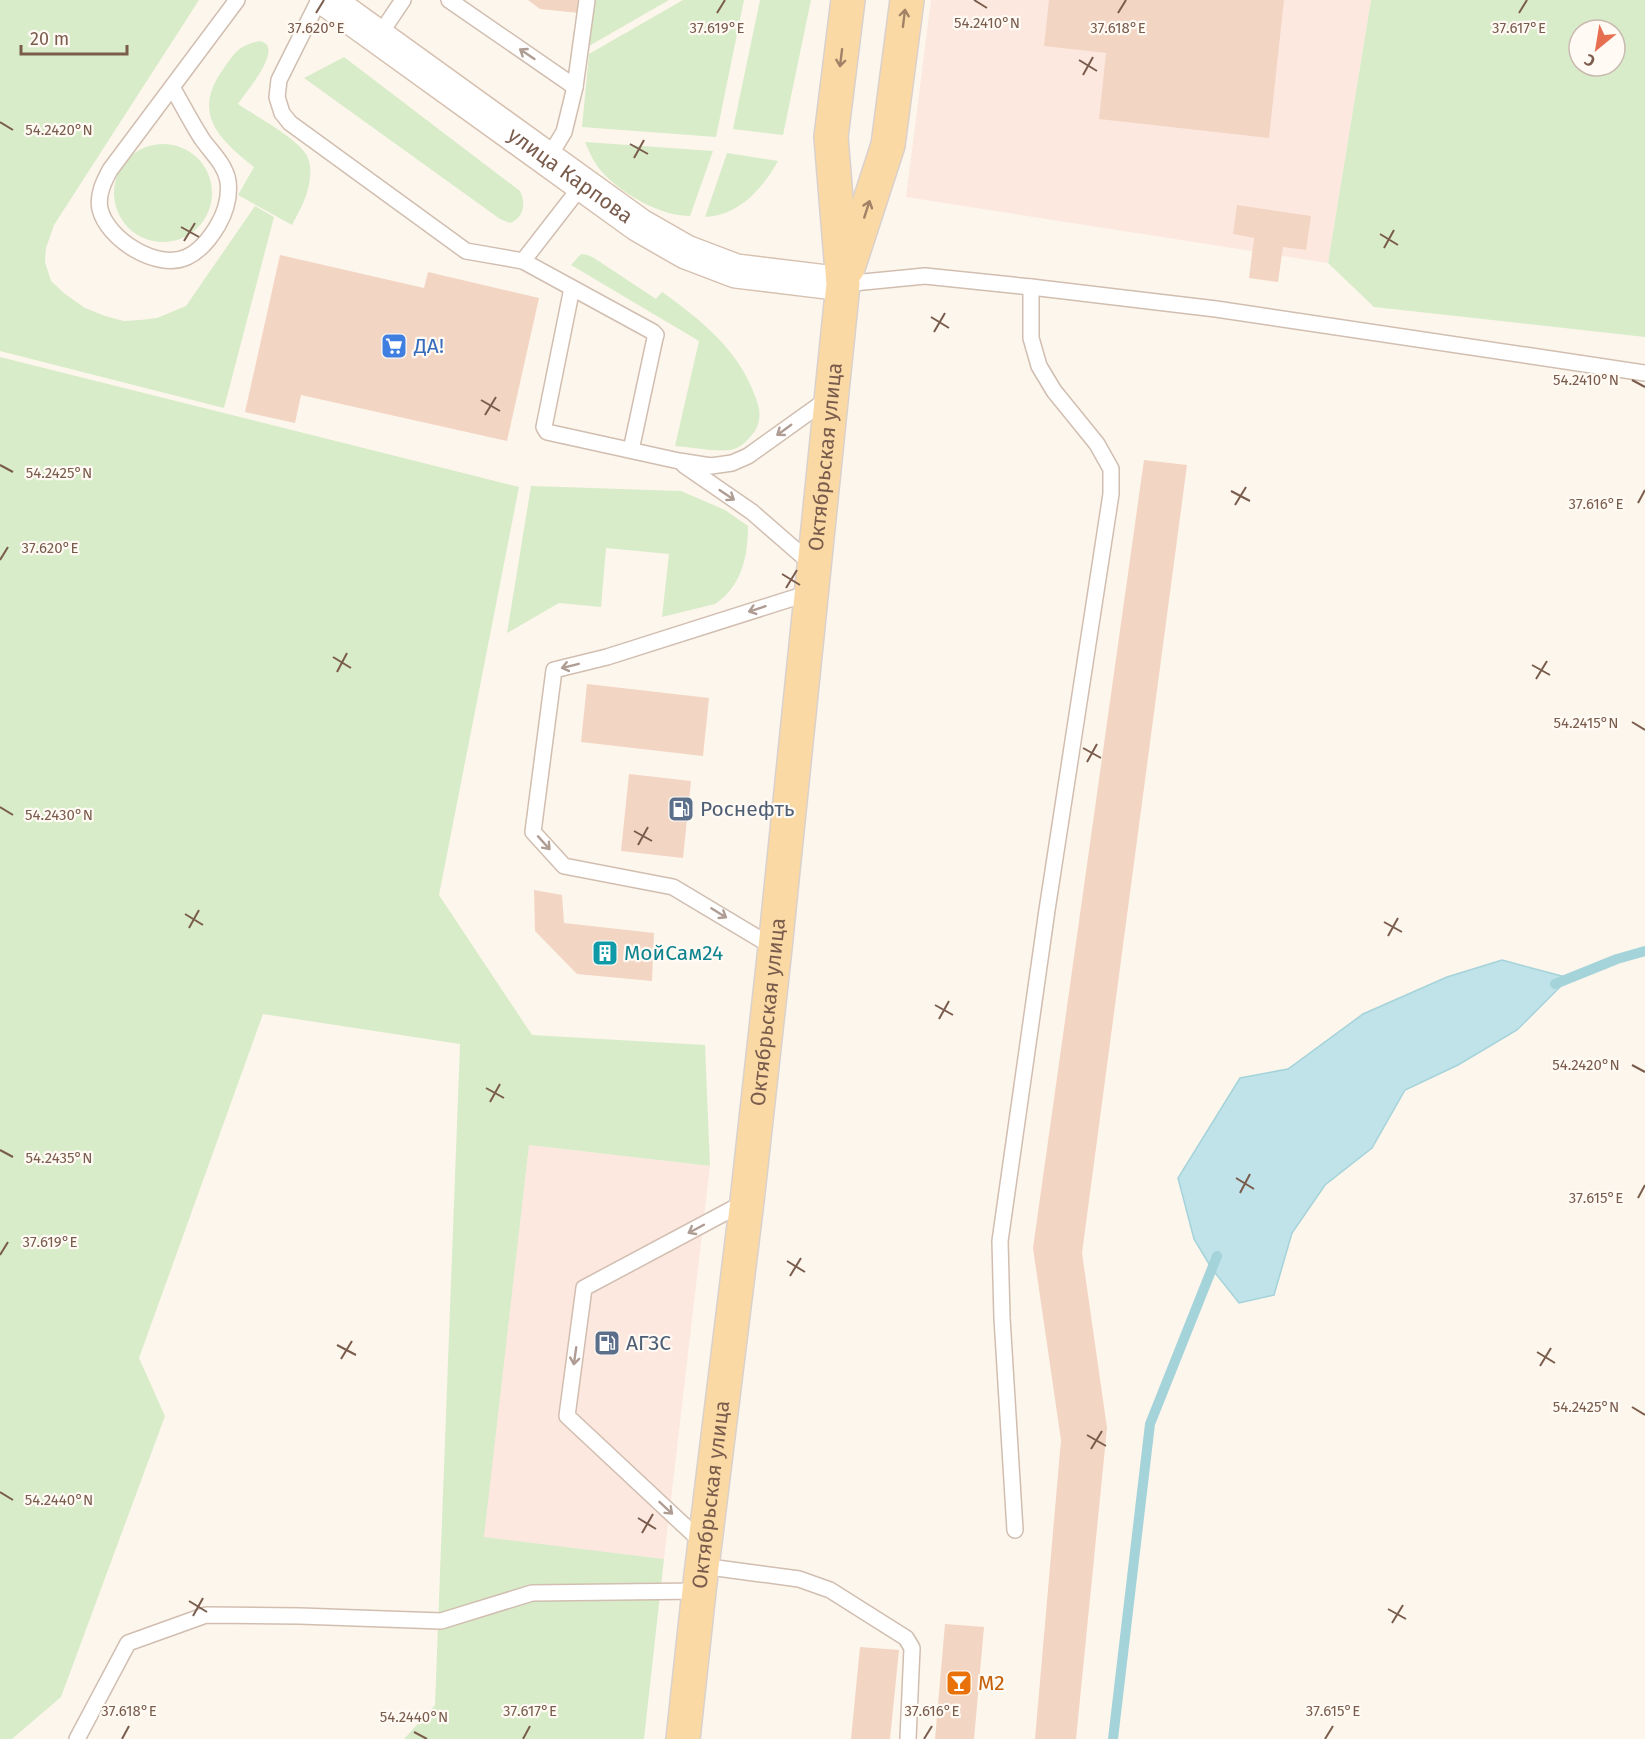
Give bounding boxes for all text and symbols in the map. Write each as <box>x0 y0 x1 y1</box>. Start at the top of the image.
one-way arrow <box>899 9 910 28</box>
text: 54.2410°N <box>954 14 1020 32</box>
scale bar <box>21 18 128 56</box>
north arrow <box>1567 18 1627 78</box>
text: 37.620°E <box>287 19 345 37</box>
text: 37.619°E <box>689 19 745 37</box>
text: 37.618°E <box>1090 19 1146 37</box>
text: 37.617°E <box>1492 19 1546 37</box>
text: 20 m <box>30 28 69 50</box>
one-way arrow <box>519 48 536 60</box>
one-way arrow <box>835 48 846 67</box>
text: С <box>1580 50 1598 71</box>
text: 54.2420°N <box>25 121 93 139</box>
street label: улица Карпова <box>503 122 638 229</box>
one-way arrow <box>862 200 873 219</box>
supermarket icon: ДА! <box>379 331 409 361</box>
place label: ДА! <box>413 333 444 359</box>
street label: Октябрьская улица <box>803 361 848 552</box>
text: 54.2410°N <box>1553 371 1619 389</box>
one-way arrow <box>777 424 793 436</box>
text: 54.2425°N <box>26 464 92 482</box>
one-way arrow <box>719 489 735 501</box>
text: 37.616°E <box>1569 495 1624 513</box>
text: 37.620°E <box>21 539 79 557</box>
one-way arrow <box>748 604 767 615</box>
one-way arrow <box>561 660 580 672</box>
text: 54.2415°N <box>1553 714 1619 732</box>
fuel station icon: Роснефть <box>666 794 696 824</box>
place label: Роснефть <box>700 796 795 822</box>
text: 54.2430°N <box>25 806 93 824</box>
one-way arrow <box>537 835 551 850</box>
one-way arrow <box>710 908 727 920</box>
street label: Октябрьская улица <box>745 916 791 1108</box>
building icon: МойСам24 <box>590 938 620 968</box>
place label: МойСам24 <box>624 940 723 966</box>
text: 54.2420°N <box>1552 1056 1620 1074</box>
text: 54.2435°N <box>26 1149 92 1167</box>
text: 37.615°E <box>1569 1189 1623 1207</box>
one-way arrow <box>687 1224 705 1235</box>
text: 37.619°E <box>22 1233 78 1251</box>
fuel station icon: АГЗС <box>592 1328 622 1358</box>
place label: АГЗС <box>626 1330 671 1356</box>
one-way arrow <box>570 1346 581 1366</box>
text: 54.2425°N <box>1553 1398 1619 1416</box>
street label: Октябрьская улица <box>686 1399 735 1590</box>
text: 54.2440°N <box>25 1491 93 1509</box>
one-way arrow <box>658 1501 673 1515</box>
bar icon: М2 <box>944 1668 974 1698</box>
place label: М2 <box>978 1670 1005 1696</box>
text: 37.618°E <box>101 1702 157 1720</box>
text: 37.617°E <box>503 1702 557 1720</box>
text: 37.616°E <box>905 1702 960 1720</box>
text: 37.615°E <box>1306 1702 1360 1720</box>
text: 54.2440°N <box>380 1708 448 1726</box>

